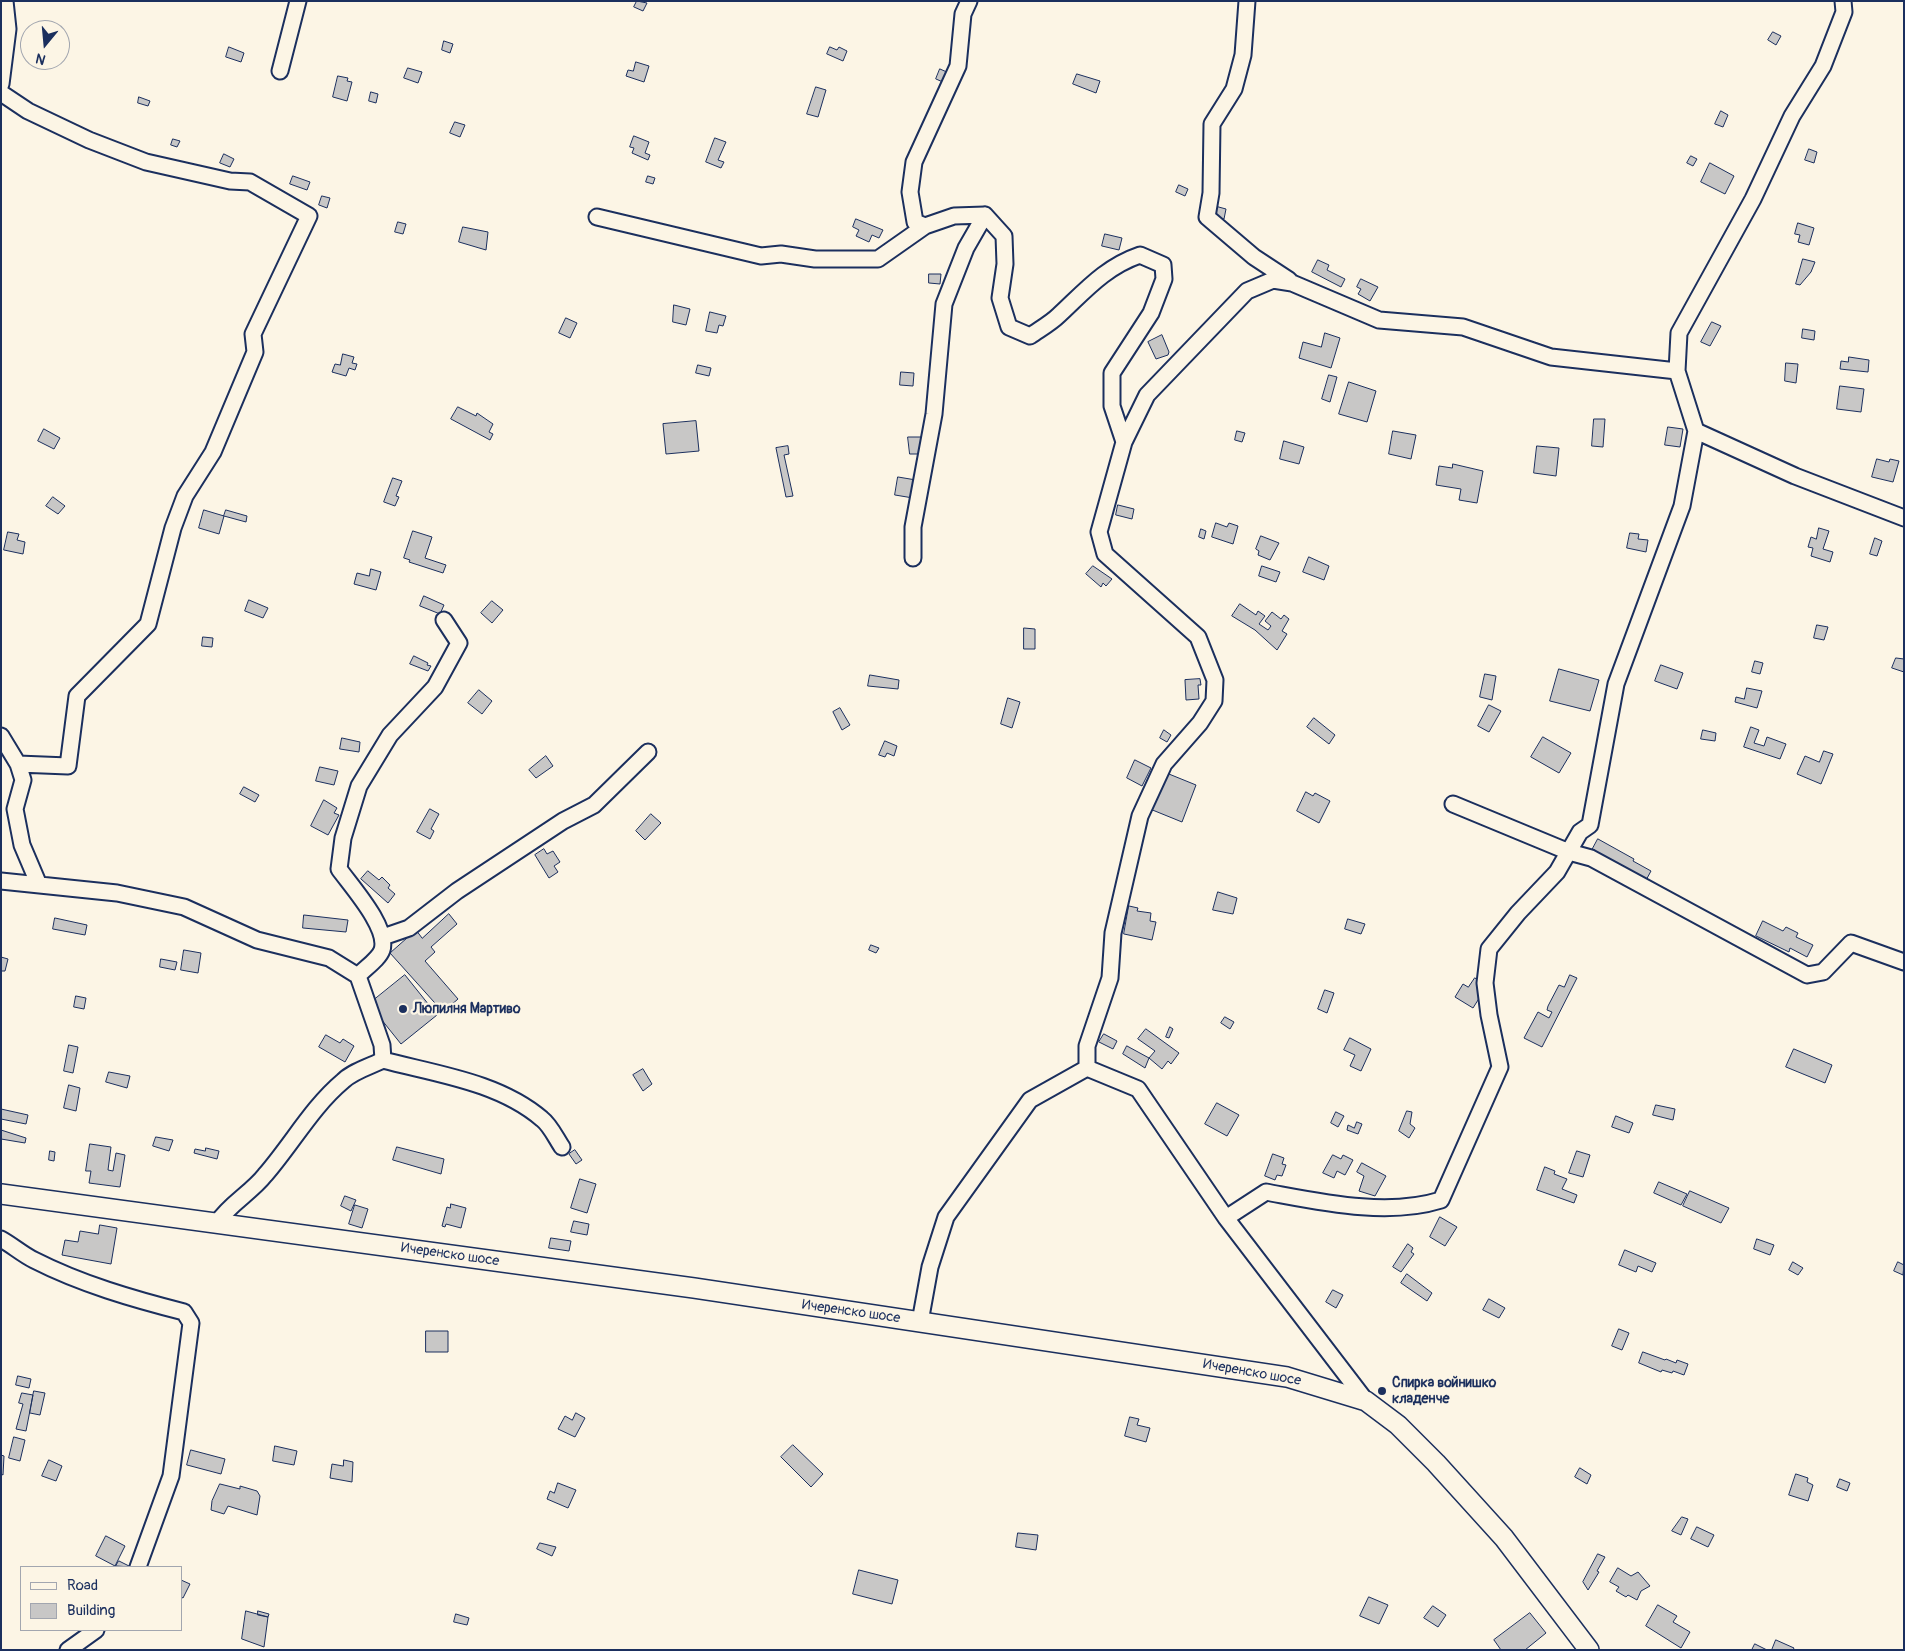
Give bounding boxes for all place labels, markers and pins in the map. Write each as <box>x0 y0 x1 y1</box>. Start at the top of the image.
place label: Люпилня Мартиво <box>413 1001 520 1017</box>
marker: Люпилня Мартиво <box>397 1003 409 1015</box>
place label: Спирка войнишко кладенче <box>1392 1375 1496 1408</box>
marker: Спирка войнишко кладенче <box>1376 1385 1388 1397</box>

